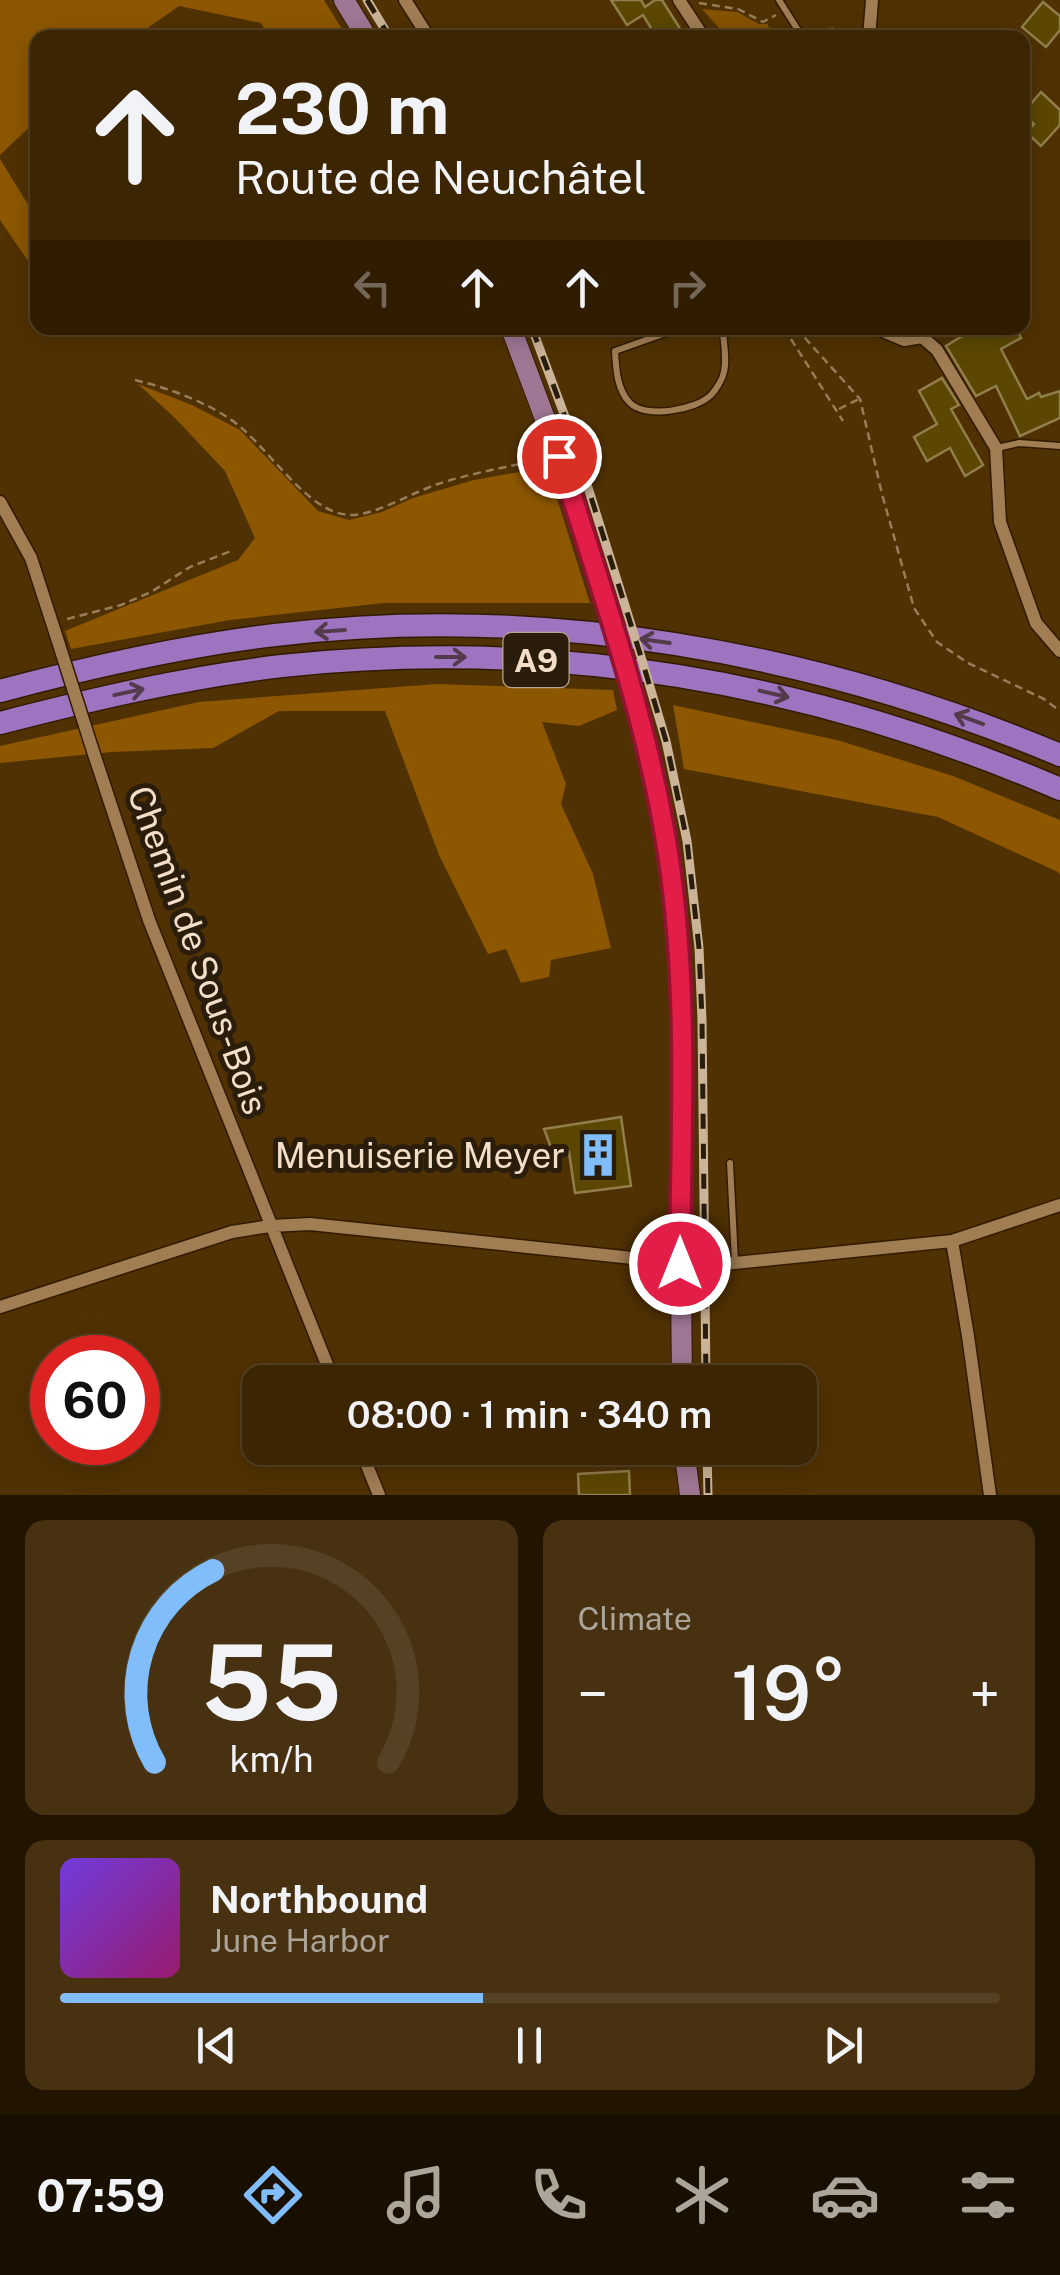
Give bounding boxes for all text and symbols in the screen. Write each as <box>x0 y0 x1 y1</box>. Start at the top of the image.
text: 230 m <box>235 67 449 150</box>
icon: ahead <box>70 70 200 200</box>
text: Route de Neuchâtel <box>235 151 647 204</box>
icon: left <box>345 260 400 315</box>
icon: ahead <box>450 260 505 315</box>
icon: ahead <box>555 260 610 315</box>
icon: right <box>660 260 715 315</box>
pin <box>517 414 602 499</box>
icon: arrive <box>532 429 587 484</box>
one-way arrow <box>315 621 347 640</box>
one-way arrow <box>639 631 671 649</box>
road number: A9 <box>504 633 568 687</box>
one-way arrow <box>434 648 467 666</box>
one-way arrow <box>112 682 144 701</box>
one-way arrow <box>757 685 789 704</box>
one-way arrow <box>955 709 986 727</box>
street label: Chemin de Sous-Bois <box>120 780 276 1120</box>
building icon: Menuiserie Meyer <box>574 1131 622 1179</box>
place label: Menuiserie Meyer <box>275 1135 565 1176</box>
position arrow <box>628 1212 732 1316</box>
speed limit sign: 60 <box>30 1335 160 1465</box>
text: 08:00 · 1 min · 340 m <box>347 1392 712 1437</box>
text: Climate <box>578 1600 692 1637</box>
text: 55 <box>201 1621 341 1743</box>
text: 19° <box>731 1649 846 1737</box>
text: − <box>578 1662 608 1726</box>
text: + <box>969 1662 1000 1726</box>
text: km/h <box>229 1738 313 1780</box>
text: Northbound <box>210 1877 428 1922</box>
text: June Harbor <box>210 1922 390 1959</box>
icon: previous <box>189 2018 244 2073</box>
icon: pause <box>502 2018 557 2073</box>
icon: next <box>816 2018 871 2073</box>
icon: directions <box>238 2160 308 2230</box>
icon: music <box>381 2160 451 2230</box>
icon: phone <box>524 2160 594 2230</box>
icon: climate <box>667 2160 737 2230</box>
icon: car <box>810 2160 880 2230</box>
icon: filters <box>953 2160 1023 2230</box>
text: 07:59 <box>37 2169 165 2222</box>

